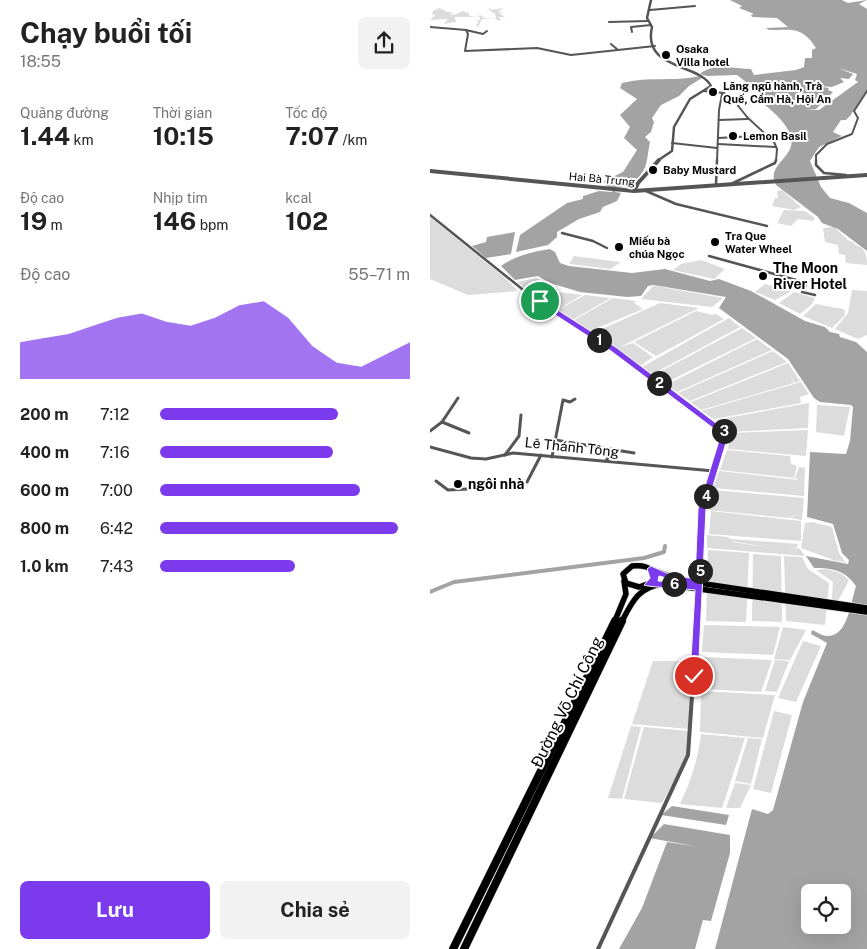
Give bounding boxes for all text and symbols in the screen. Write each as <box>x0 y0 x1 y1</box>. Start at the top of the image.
text: Chạy buổi tối <box>20 16 192 49</box>
button: share <box>358 17 410 69</box>
place label: Osaka Villa hotel <box>676 43 730 68</box>
marker: Osaka Villa hotel <box>660 49 672 61</box>
text: 18:55 <box>20 52 61 71</box>
place label: Lăng ngũ hành, Trà Quế, Cẩm Hà, Hội An <box>723 80 831 106</box>
marker: Lăng ngũ hành, Trà Quế, Cẩm Hà, Hội An <box>707 86 719 98</box>
text: Quãng đường <box>20 105 109 121</box>
text: Thời gian <box>153 105 212 121</box>
text: Tốc độ <box>285 105 327 121</box>
text: 1.44 <box>20 121 70 151</box>
text: 10:15 <box>153 121 214 151</box>
text: 7:07 <box>285 121 339 151</box>
marker: Lemon Basil <box>727 130 739 142</box>
place label: Lemon Basil <box>743 130 807 142</box>
text: km <box>70 132 94 148</box>
text: /km <box>339 132 367 148</box>
marker: Baby Mustard <box>647 164 659 176</box>
place label: Baby Mustard <box>663 164 736 176</box>
street label: Hai Bà Trưng <box>568 170 636 188</box>
text: Độ cao <box>20 190 64 206</box>
text: Nhịp tim <box>153 190 208 206</box>
text: kcal <box>285 190 312 206</box>
text: 19 <box>20 206 47 236</box>
text: 146 <box>153 206 196 236</box>
text: 102 <box>285 206 328 236</box>
text: m <box>47 217 63 233</box>
text: bpm <box>196 217 228 233</box>
place label: Tra Que Water Wheel <box>725 230 793 255</box>
place label: Miếu bà chúa Ngọc <box>629 235 684 261</box>
marker: Tra Que Water Wheel <box>709 236 721 248</box>
marker: Miếu bà chúa Ngọc <box>613 241 625 253</box>
place label: The Moon River Hotel <box>773 260 848 292</box>
text: Độ cao <box>20 265 70 284</box>
text: 55–71 m <box>348 265 410 284</box>
marker: The Moon River Hotel <box>757 270 769 282</box>
pin <box>519 280 561 322</box>
icon: arrive <box>526 287 554 315</box>
pin: 1 <box>586 328 612 352</box>
text: 1 <box>597 332 603 348</box>
pin: 2 <box>646 370 672 396</box>
text: 2 <box>655 375 664 391</box>
text: 200 m <box>20 405 69 424</box>
text: 7:12 <box>100 405 129 424</box>
pin: 3 <box>712 418 736 444</box>
text: 3 <box>720 423 729 439</box>
street label: Lê Thánh Tông <box>524 434 620 460</box>
text: 400 m <box>20 443 69 462</box>
text: 7:16 <box>100 443 130 462</box>
place label: ngôi nhà <box>468 476 524 492</box>
marker: ngôi nhà <box>452 478 464 490</box>
text: 600 m <box>20 481 69 500</box>
text: 7:00 <box>100 481 133 500</box>
pin: 4 <box>694 484 718 508</box>
text: 4 <box>702 488 711 504</box>
text: 800 m <box>20 519 69 538</box>
text: 6:42 <box>100 519 133 538</box>
text: 1.0 km <box>20 557 69 576</box>
text: 7:43 <box>100 557 133 576</box>
pin: 5 <box>688 558 712 584</box>
text: 5 <box>696 563 705 579</box>
pin: 6 <box>662 572 686 596</box>
text: 6 <box>670 576 679 592</box>
street label: Đường Võ Chí Công <box>527 633 607 771</box>
pin <box>673 655 715 697</box>
icon: check <box>680 662 708 690</box>
button: Lưu <box>20 881 210 939</box>
button: Chia sẻ <box>220 881 410 939</box>
map controls <box>801 884 851 934</box>
button: locate <box>801 884 851 934</box>

